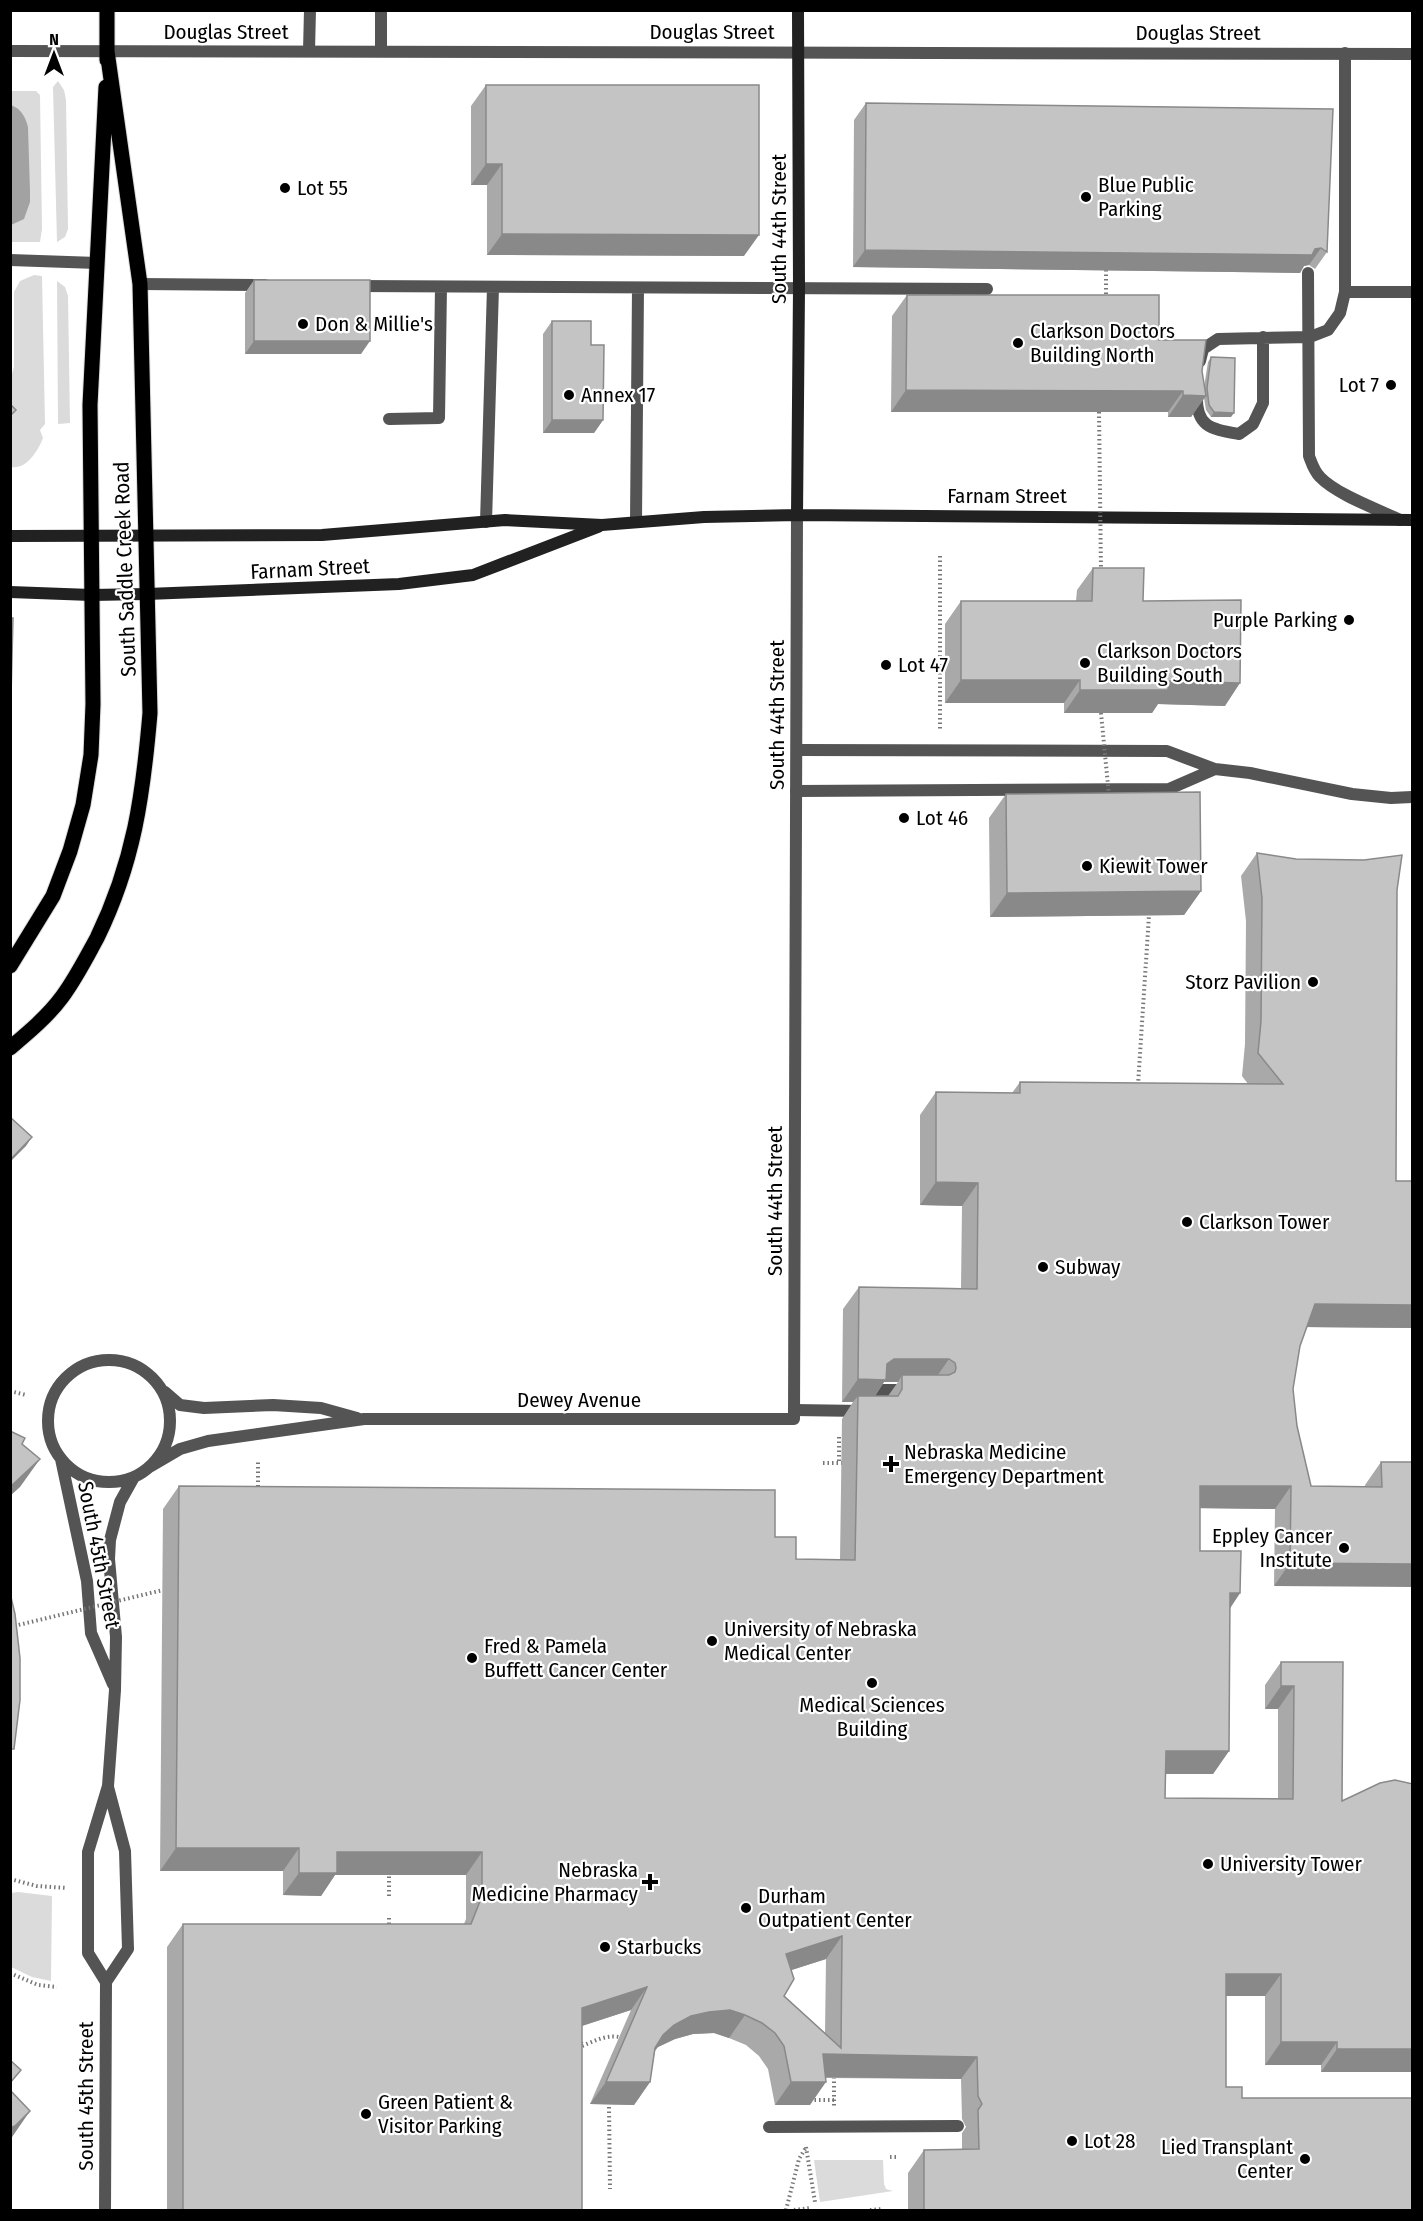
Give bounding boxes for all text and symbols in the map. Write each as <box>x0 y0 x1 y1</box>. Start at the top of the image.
street label: Douglas Street <box>163 19 289 45</box>
street label: Douglas Street <box>649 19 775 45</box>
street label: Douglas Street <box>1135 20 1261 46</box>
north arrow <box>24 24 84 84</box>
text: N <box>49 30 59 49</box>
street label: South 44th Street <box>766 154 792 304</box>
place label: Blue Public Parking <box>1098 172 1194 222</box>
place label: Lot 55 <box>297 175 348 201</box>
marker: Lot 55 <box>278 181 292 195</box>
marker: Blue Public Parking <box>1079 190 1093 204</box>
place label: Don & Millie's <box>315 311 433 337</box>
marker: Don & Millie's <box>296 317 310 331</box>
place label: Clarkson Doctors Building North <box>1030 318 1175 368</box>
marker: Clarkson Doctors Building North <box>1011 336 1025 350</box>
place label: Lot 7 <box>1339 372 1379 398</box>
marker: Lot 7 <box>1384 378 1398 392</box>
place label: Annex 17 <box>581 382 655 408</box>
marker: Annex 17 <box>562 388 576 402</box>
street label: South Saddle Creek Road <box>108 461 142 677</box>
street label: Farnam Street <box>947 483 1067 509</box>
street label: Farnam Street <box>250 553 371 585</box>
place label: Purple Parking <box>1213 607 1337 633</box>
marker: Purple Parking <box>1342 613 1356 627</box>
place label: Clarkson Doctors Building South <box>1097 638 1242 688</box>
street label: South 44th Street <box>764 640 790 790</box>
place label: Lot 47 <box>898 652 948 678</box>
marker: Clarkson Doctors Building South <box>1078 656 1092 670</box>
marker: Lot 47 <box>879 658 893 672</box>
place label: Lot 46 <box>916 805 968 831</box>
marker: Lot 46 <box>897 811 911 825</box>
place label: Kiewit Tower <box>1099 853 1208 879</box>
marker: Kiewit Tower <box>1080 859 1094 873</box>
place label: Storz Pavilion <box>1185 969 1301 995</box>
marker: Storz Pavilion <box>1306 975 1320 989</box>
street label: South 44th Street <box>762 1126 788 1276</box>
place label: Clarkson Tower <box>1199 1209 1330 1235</box>
marker: Clarkson Tower <box>1180 1215 1194 1229</box>
place label: Subway <box>1055 1254 1121 1280</box>
marker: Subway <box>1036 1260 1050 1274</box>
street label: Dewey Avenue <box>517 1387 641 1413</box>
place label: Nebraska Medicine Emergency Department <box>904 1439 1104 1489</box>
marker: Nebraska Medicine Emergency Department <box>882 1455 900 1473</box>
street label: South 45th Street <box>72 1479 126 1631</box>
place label: Eppley Cancer Institute <box>1212 1523 1333 1573</box>
marker: Eppley Cancer Institute <box>1337 1541 1351 1555</box>
place label: University of Nebraska Medical Center <box>724 1616 917 1666</box>
place label: Fred & Pamela Buffett Cancer Center <box>484 1633 668 1683</box>
marker: University of Nebraska Medical Center <box>705 1634 719 1648</box>
marker: Fred & Pamela Buffett Cancer Center <box>465 1651 479 1665</box>
marker: Medical Sciences Building <box>865 1676 879 1690</box>
place label: Medical Sciences Building <box>799 1692 945 1742</box>
place label: University Tower <box>1220 1851 1362 1877</box>
place label: Nebraska Medicine Pharmacy <box>471 1857 639 1907</box>
marker: University Tower <box>1201 1857 1215 1871</box>
marker: Nebraska Medicine Pharmacy <box>643 1875 657 1889</box>
place label: Durham Outpatient Center <box>758 1883 912 1933</box>
marker: Durham Outpatient Center <box>739 1901 753 1915</box>
place label: Starbucks <box>617 1934 702 1960</box>
marker: Starbucks <box>598 1940 612 1954</box>
street label: South 45th Street <box>73 2021 99 2171</box>
place label: Green Patient & Visitor Parking <box>378 2089 513 2139</box>
marker: Green Patient & Visitor Parking <box>359 2107 373 2121</box>
place label: Lot 28 <box>1084 2128 1135 2154</box>
marker: Lot 28 <box>1065 2134 1079 2148</box>
place label: Lied Transplant Center <box>1161 2134 1294 2184</box>
marker: Lied Transplant Center <box>1298 2152 1312 2166</box>

